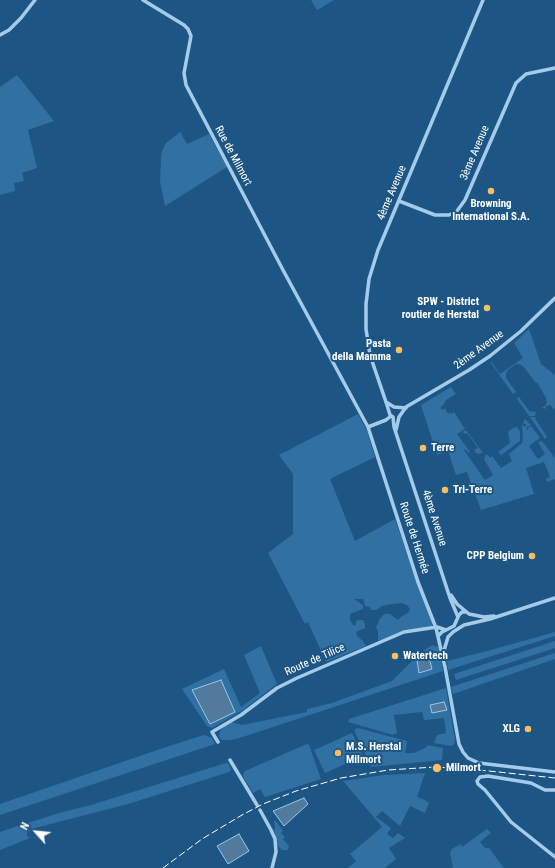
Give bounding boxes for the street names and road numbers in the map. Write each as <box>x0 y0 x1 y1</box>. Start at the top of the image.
street label: Rue de Milmort <box>212 124 254 188</box>
street label: 3ème Avenue <box>458 124 492 182</box>
street label: 4ème Avenue <box>375 164 409 222</box>
street label: 2ème Avenue <box>452 328 506 372</box>
street label: 4ème Avenue <box>419 488 449 548</box>
street label: Route de Hermée <box>396 500 432 576</box>
street label: Route de Tilice <box>283 641 347 679</box>

